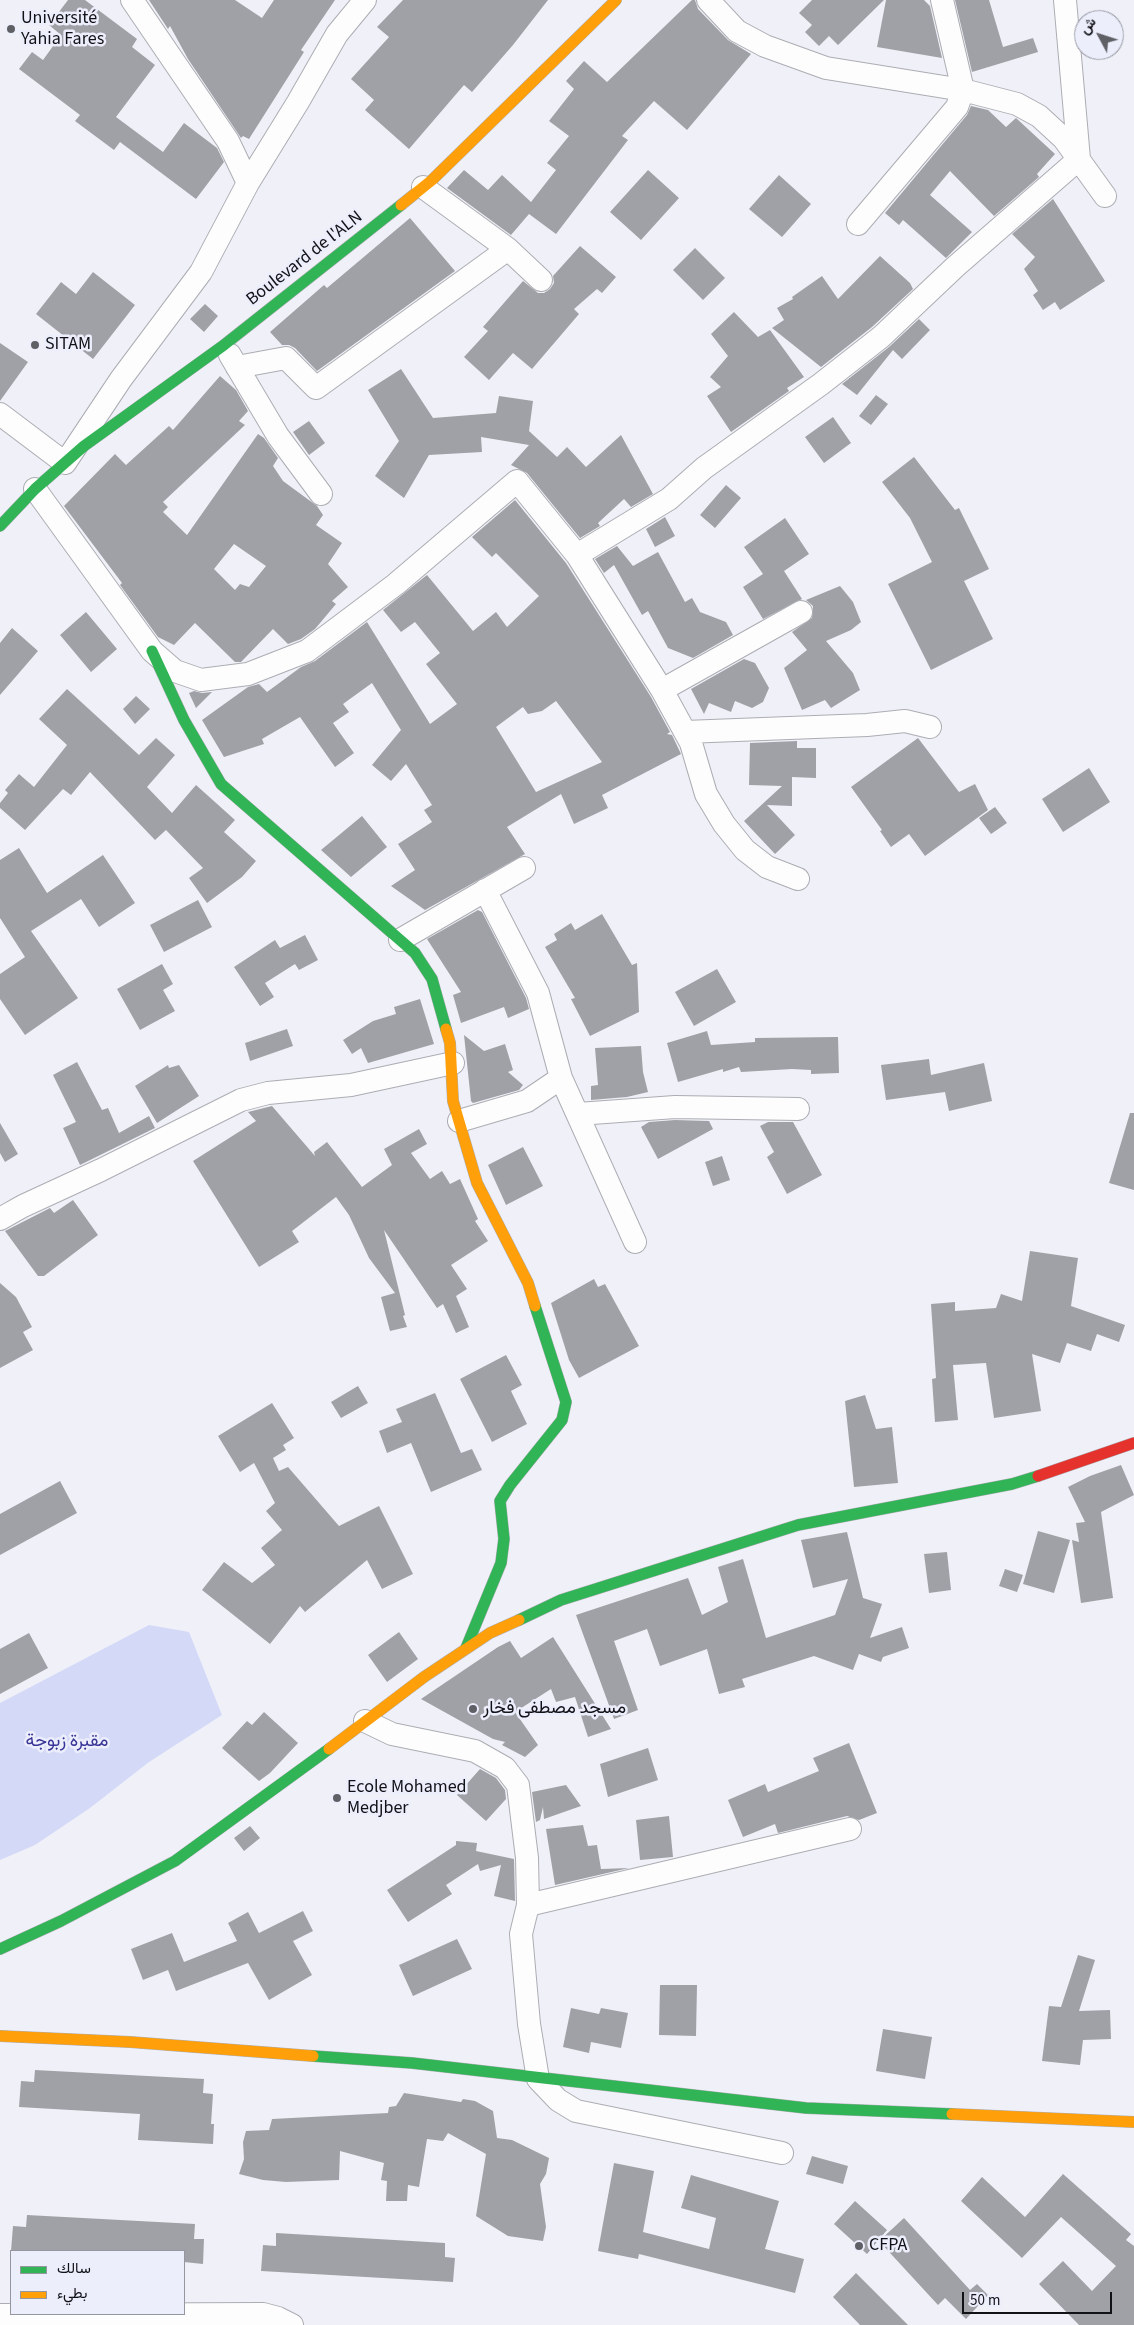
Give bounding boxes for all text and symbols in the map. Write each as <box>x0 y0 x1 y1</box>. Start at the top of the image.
place label: Université Yahia Fares <box>21 8 104 50</box>
north arrow <box>1074 10 1124 60</box>
text: ش <box>1075 13 1101 39</box>
marker: Université Yahia Fares <box>5 23 17 35</box>
street label: Boulevard de l'ALN <box>243 207 367 311</box>
place label: SITAM <box>45 334 91 356</box>
marker: SITAM <box>29 339 41 351</box>
place label: مسجد مصطفى فخار <box>483 1698 626 1720</box>
marker: مسجد مصطفى فخار <box>467 1703 479 1715</box>
park label: مقبرة زبوجة <box>26 1731 108 1753</box>
place label: Ecole Mohamed Medjber <box>347 1777 467 1820</box>
marker: Ecole Mohamed Medjber <box>331 1792 343 1804</box>
place label: CFPA <box>869 2235 907 2257</box>
marker: CFPA <box>853 2240 865 2252</box>
legend <box>10 2250 185 2315</box>
text: سالك <box>57 2258 91 2279</box>
scale bar <box>964 2282 1114 2314</box>
text: بطيء <box>57 2283 87 2304</box>
text: 50 m <box>970 2290 1000 2311</box>

